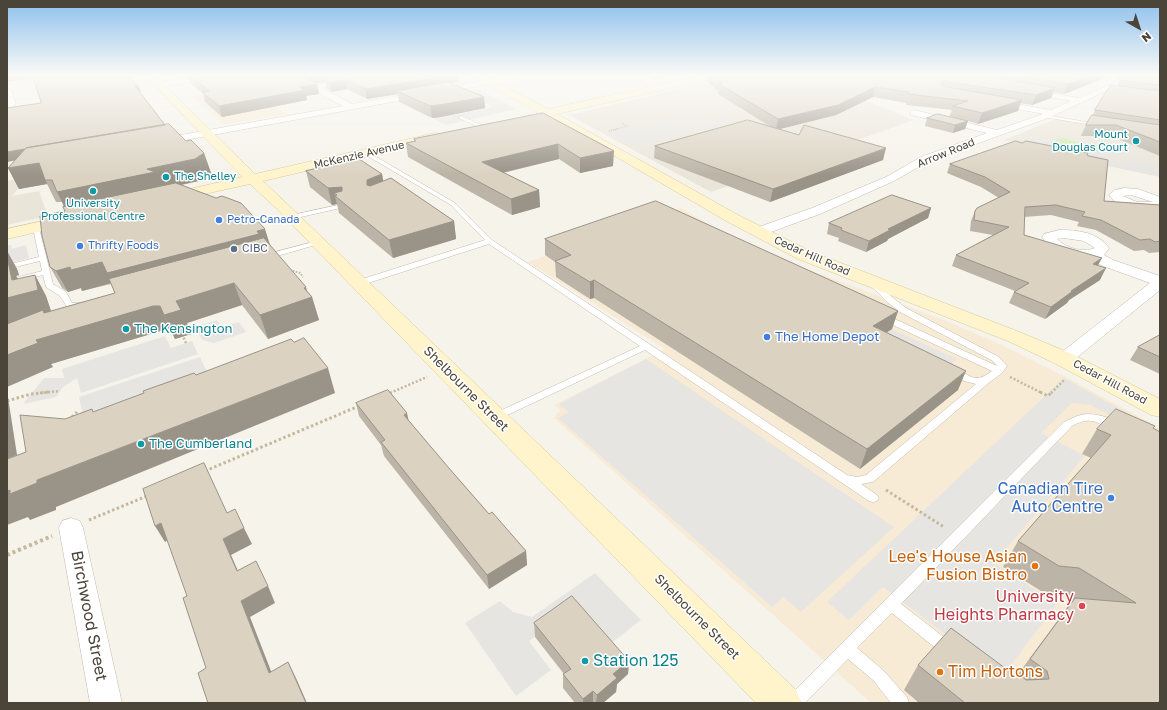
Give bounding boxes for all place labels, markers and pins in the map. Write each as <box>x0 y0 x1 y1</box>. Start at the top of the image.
place label: Mount Douglas Court <box>1052 128 1128 154</box>
marker: Mount Douglas Court <box>1131 136 1141 146</box>
place label: The Shelley <box>174 170 236 184</box>
marker: The Shelley <box>161 172 171 182</box>
marker: University Professional Centre <box>88 186 98 196</box>
place label: University Professional Centre <box>41 197 145 223</box>
place label: Petro-Canada <box>227 213 299 227</box>
marker: Petro-Canada <box>214 215 224 225</box>
place label: Thrifty Foods <box>88 239 159 253</box>
marker: Thrifty Foods <box>75 241 85 251</box>
place label: CIBC <box>242 242 268 256</box>
marker: CIBC <box>229 244 239 254</box>
place label: The Kensington <box>134 321 232 337</box>
marker: The Kensington <box>121 324 131 334</box>
place label: The Home Depot <box>775 329 879 345</box>
marker: The Home Depot <box>762 332 772 342</box>
place label: The Cumberland <box>149 436 252 452</box>
marker: The Cumberland <box>136 439 146 449</box>
place label: Canadian Tire Auto Centre <box>998 479 1103 517</box>
marker: Canadian Tire Auto Centre <box>1106 493 1116 503</box>
place label: Lee's House Asian Fusion Bistro <box>888 547 1027 585</box>
marker: Lee's House Asian Fusion Bistro <box>1030 561 1040 571</box>
place label: University Heights Pharmacy <box>934 587 1074 625</box>
marker: University Heights Pharmacy <box>1077 601 1087 611</box>
place label: Station 125 <box>593 651 679 671</box>
marker: Station 125 <box>580 656 590 666</box>
place label: Tim Hortons <box>948 662 1043 682</box>
marker: Tim Hortons <box>935 667 945 677</box>

